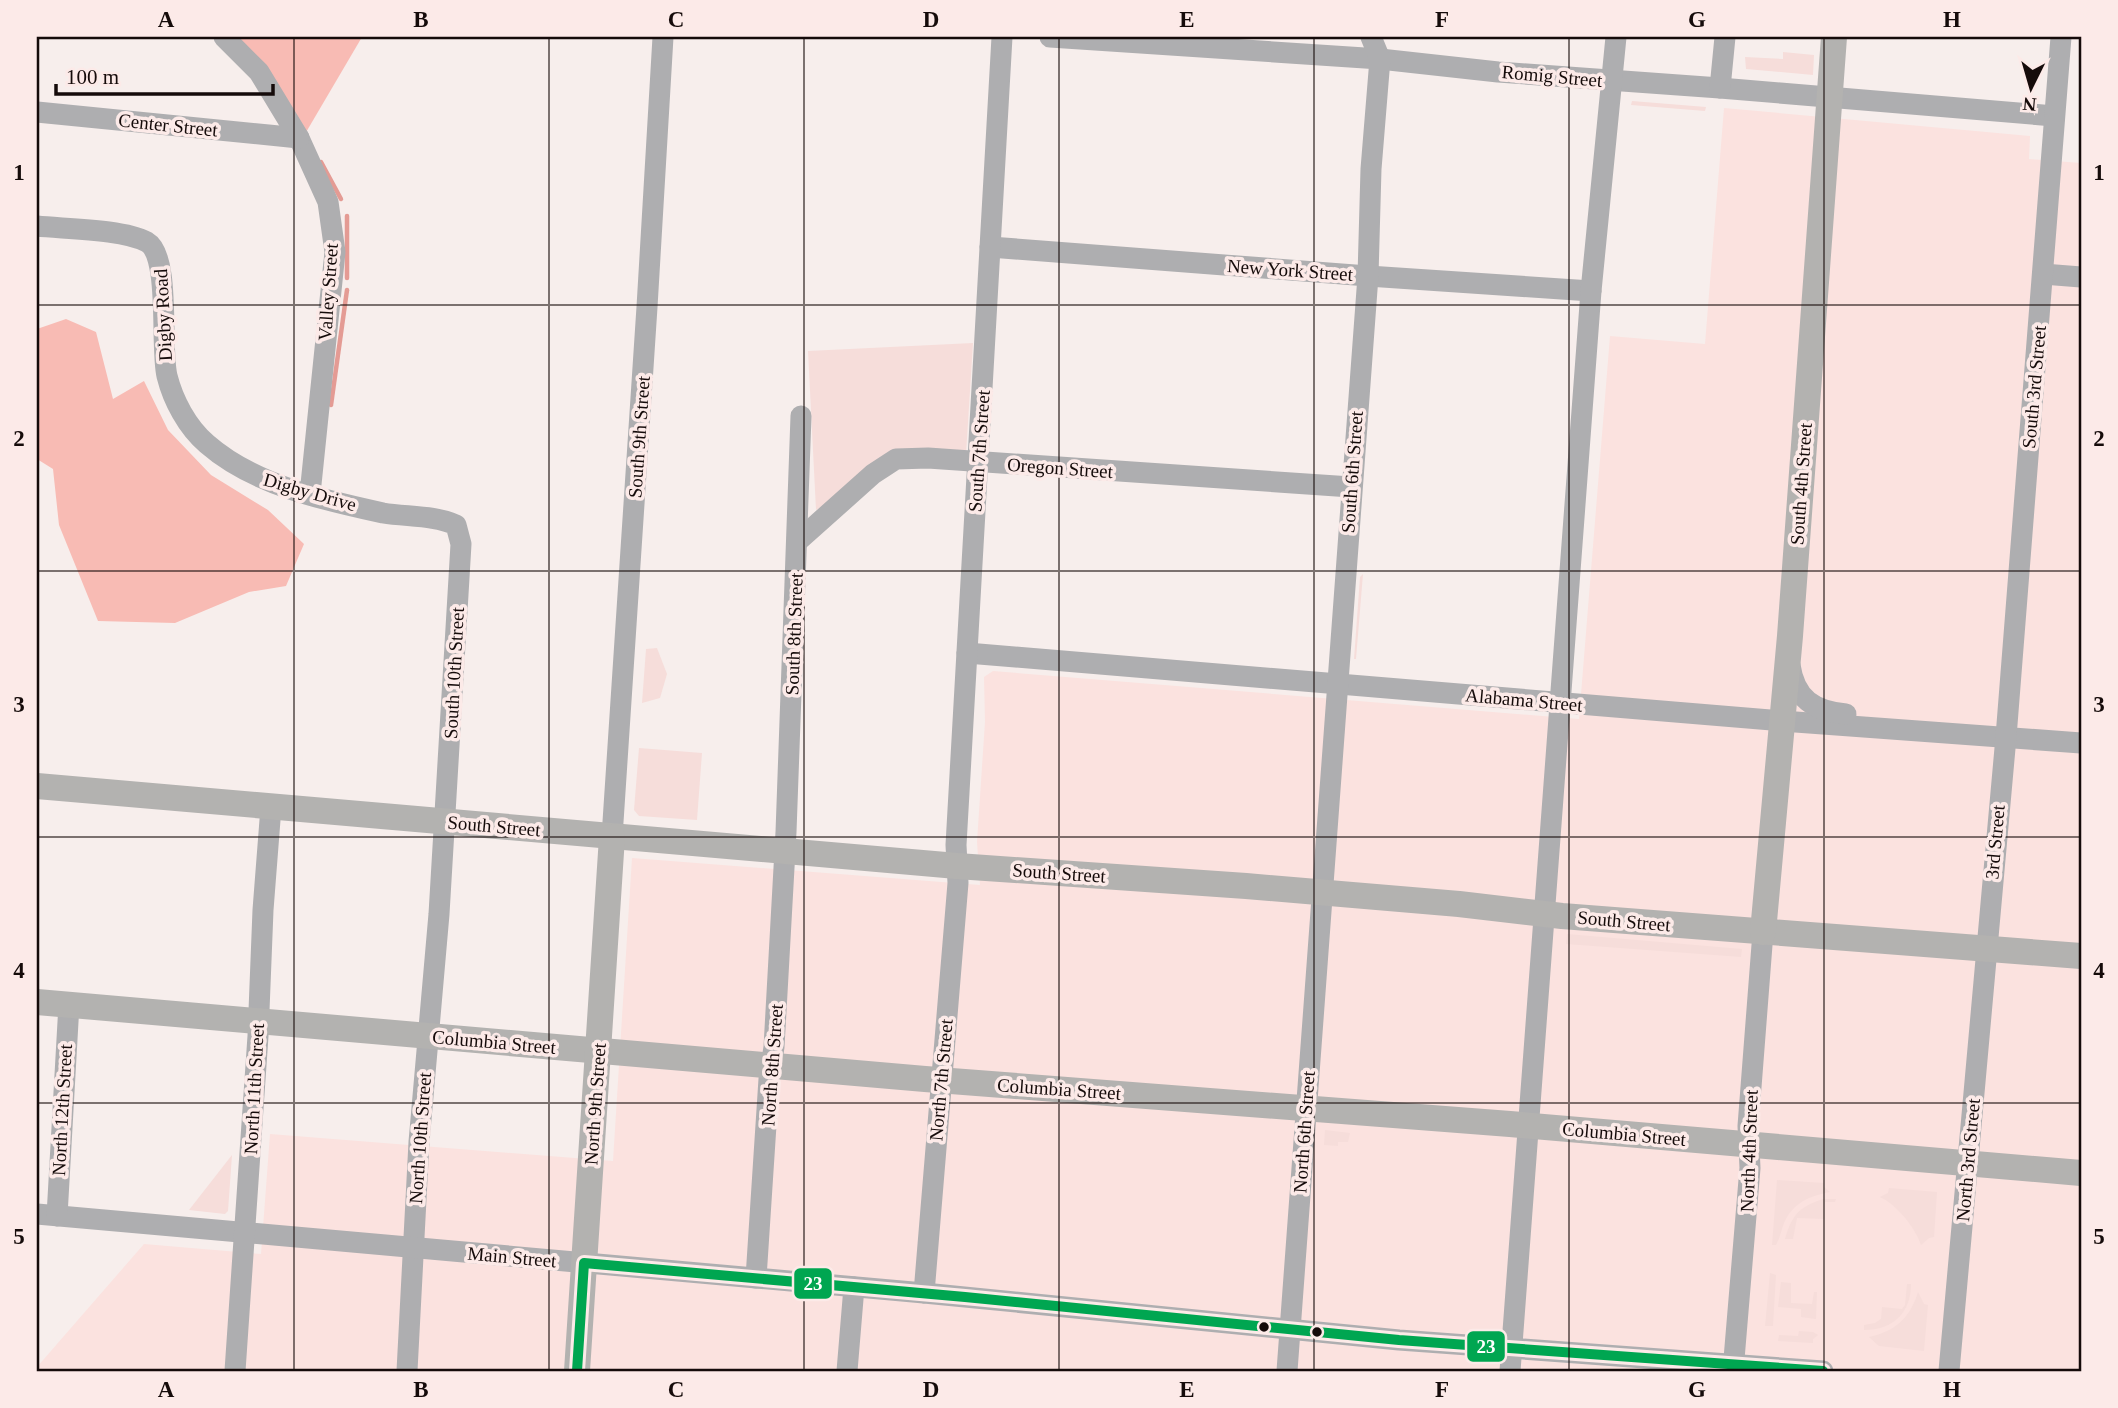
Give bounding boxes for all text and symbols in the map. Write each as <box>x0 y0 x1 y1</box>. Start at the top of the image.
text: A <box>158 7 175 32</box>
text: B <box>413 7 429 32</box>
text: C <box>668 7 684 32</box>
text: D <box>923 7 939 32</box>
text: E <box>1179 7 1195 32</box>
text: F <box>1435 7 1449 32</box>
text: G <box>1688 7 1706 32</box>
text: H <box>1943 7 1961 32</box>
scale bar <box>56 52 273 96</box>
north arrow <box>1996 52 2066 122</box>
street label: Romig Street <box>1501 61 1604 91</box>
text: 100 m <box>66 65 119 89</box>
text: N <box>2022 93 2037 115</box>
street label: Center Street <box>117 109 219 141</box>
text: 1 <box>13 160 25 185</box>
text: 1 <box>2093 160 2105 185</box>
street label: Valley Street <box>314 242 342 341</box>
street label: New York Street <box>1226 255 1354 285</box>
street label: Digby Road <box>150 268 176 362</box>
street label: South 3rd Street <box>2018 324 2050 449</box>
street label: South 9th Street <box>624 374 654 499</box>
street label: South 7th Street <box>964 388 994 513</box>
street label: South 6th Street <box>1337 409 1367 534</box>
street label: South 4th Street <box>1786 421 1816 546</box>
text: 2 <box>13 426 25 451</box>
text: 2 <box>2093 426 2105 451</box>
street label: Oregon Street <box>1006 454 1114 482</box>
street label: Digby Drive <box>261 469 359 515</box>
street label: South 8th Street <box>781 572 807 696</box>
street label: South 10th Street <box>440 606 468 739</box>
street label: Alabama Street <box>1464 684 1584 716</box>
text: 3 <box>13 692 25 717</box>
text: 3 <box>2093 692 2105 717</box>
street label: 3rd Street <box>1981 803 2009 880</box>
street label: South Street <box>447 811 542 841</box>
street label: South Street <box>1012 859 1107 887</box>
street label: South Street <box>1577 906 1672 936</box>
text: 4 <box>13 958 25 983</box>
text: 4 <box>2093 958 2105 983</box>
street label: North 8th Street <box>757 1002 787 1127</box>
street label: North 7th Street <box>925 1017 957 1142</box>
street label: North 11th Street <box>240 1022 268 1155</box>
street label: Columbia Street <box>431 1026 557 1058</box>
street label: North 9th Street <box>580 1041 610 1166</box>
street label: North 12th Street <box>48 1043 76 1176</box>
street label: North 6th Street <box>1289 1069 1319 1194</box>
street label: North 10th Street <box>405 1071 435 1205</box>
street label: Columbia Street <box>996 1074 1122 1104</box>
street label: North 4th Street <box>1736 1089 1762 1213</box>
street label: North 3rd Street <box>1952 1097 1984 1222</box>
street label: Columbia Street <box>1561 1118 1687 1150</box>
text: 5 <box>13 1224 25 1249</box>
text: 5 <box>2093 1224 2105 1249</box>
street label: Main Street <box>467 1243 558 1271</box>
line badge: 23 <box>793 1267 833 1300</box>
text: 23 <box>804 1273 823 1294</box>
unlabelled marker <box>1257 1320 1271 1334</box>
unlabelled marker <box>1310 1325 1324 1339</box>
line badge: 23 <box>1466 1330 1506 1363</box>
text: 23 <box>1477 1336 1496 1357</box>
text: A <box>158 1377 175 1402</box>
text: B <box>413 1377 429 1402</box>
text: C <box>668 1377 684 1402</box>
text: D <box>923 1377 939 1402</box>
text: E <box>1179 1377 1195 1402</box>
text: F <box>1435 1377 1449 1402</box>
text: G <box>1688 1377 1706 1402</box>
text: H <box>1943 1377 1961 1402</box>

